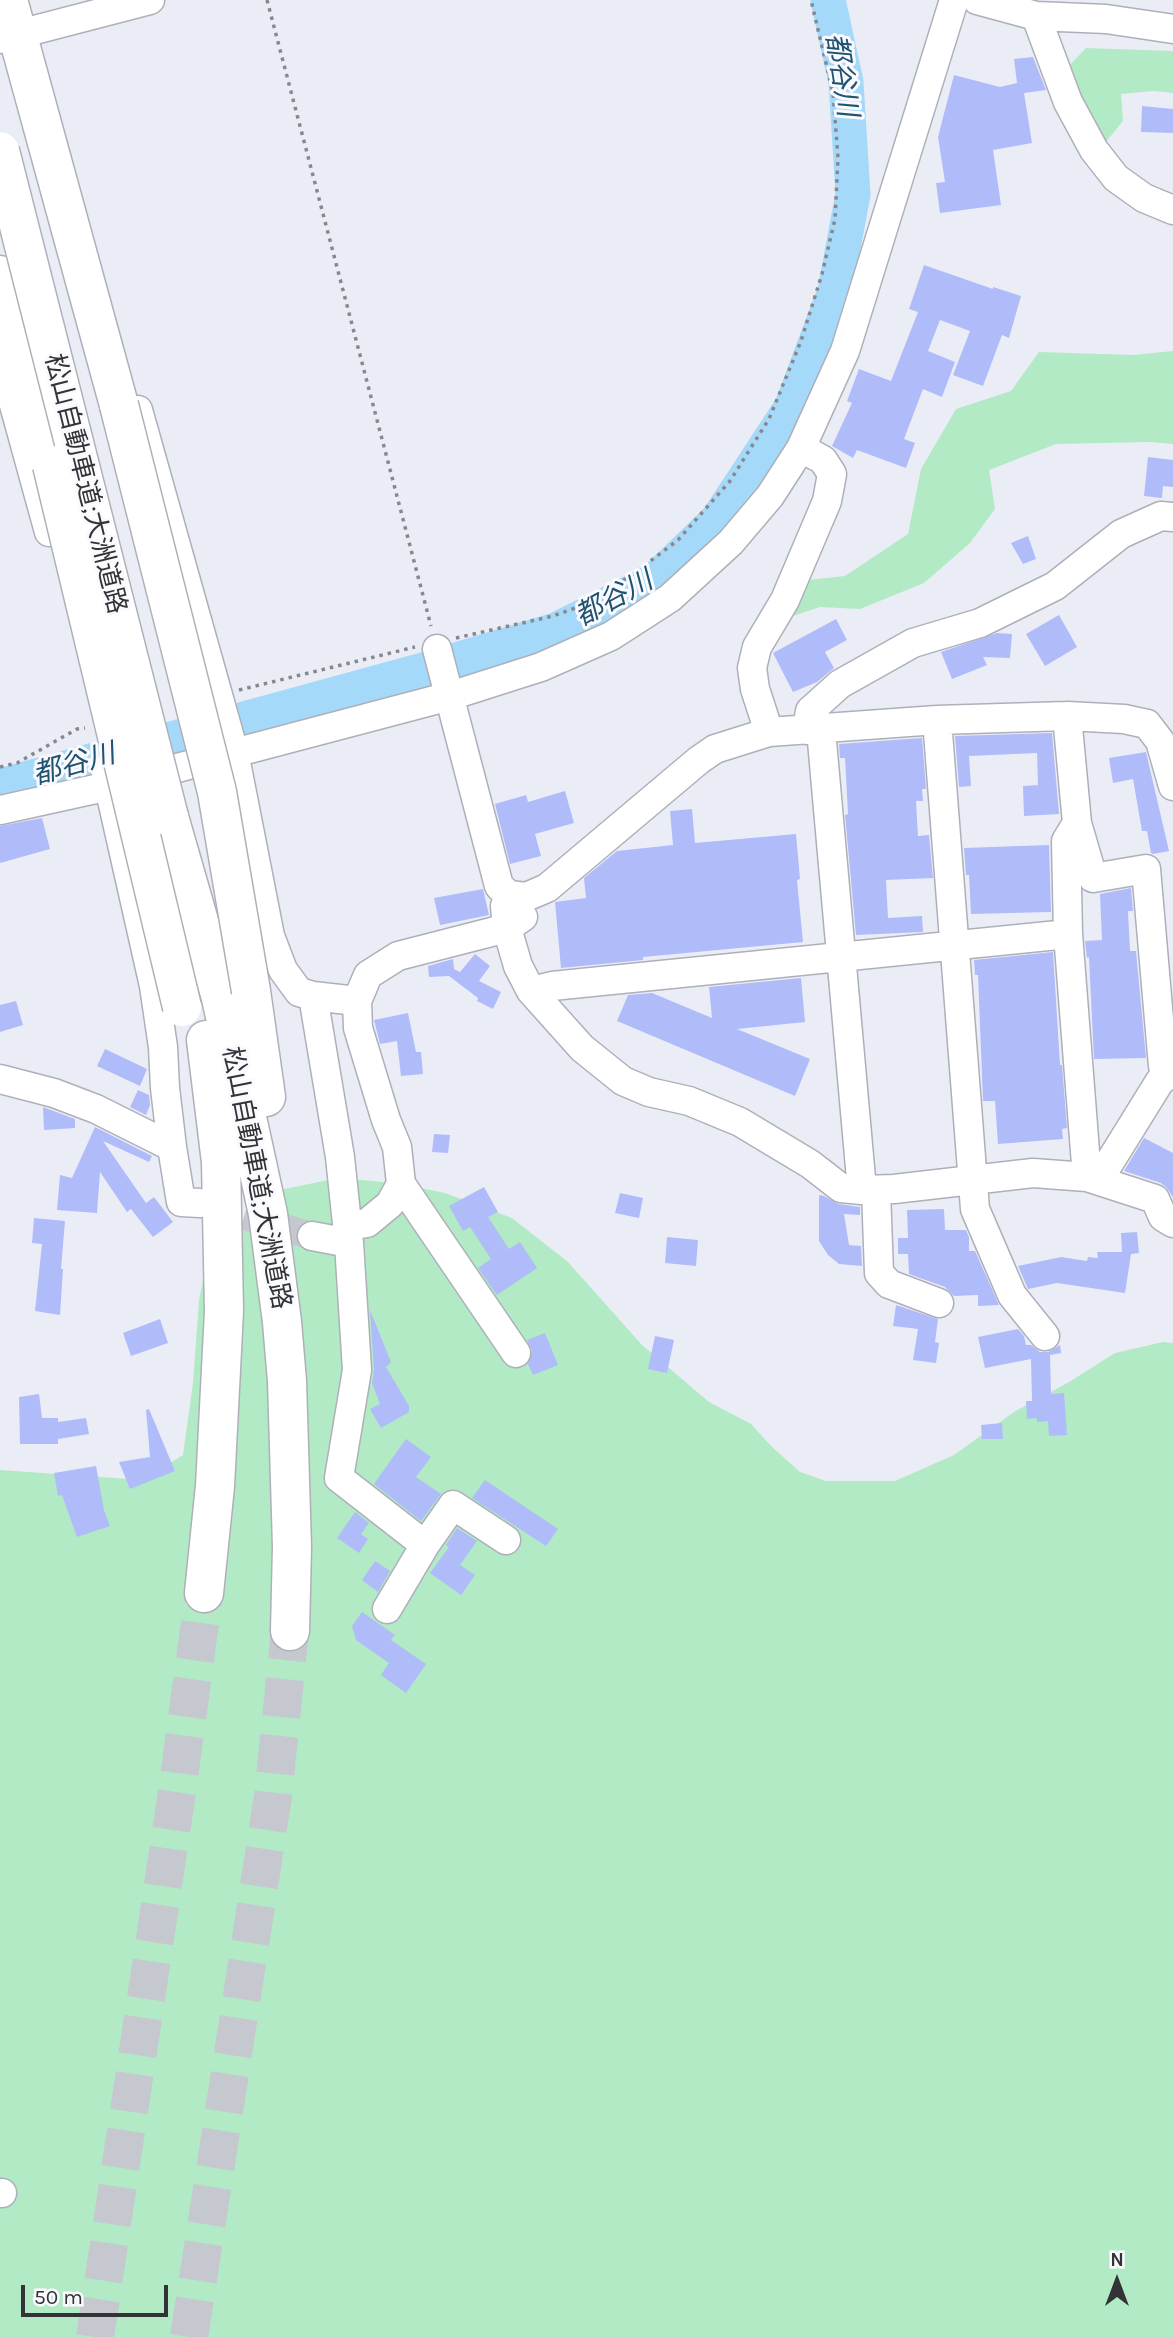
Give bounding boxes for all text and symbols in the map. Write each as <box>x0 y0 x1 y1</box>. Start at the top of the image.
water label: 都谷川 <box>818 31 864 119</box>
street label: 松山自動車道;大洲道路 <box>38 351 132 617</box>
water label: 都谷川 <box>569 564 659 634</box>
water label: 都谷川 <box>29 737 119 793</box>
street label: 松山自動車道;大洲道路 <box>215 1044 297 1312</box>
north arrow <box>1082 2246 1152 2316</box>
text: N <box>1110 2249 1124 2271</box>
scale bar <box>24 2270 172 2314</box>
text: 50 m <box>34 2285 83 2309</box>

